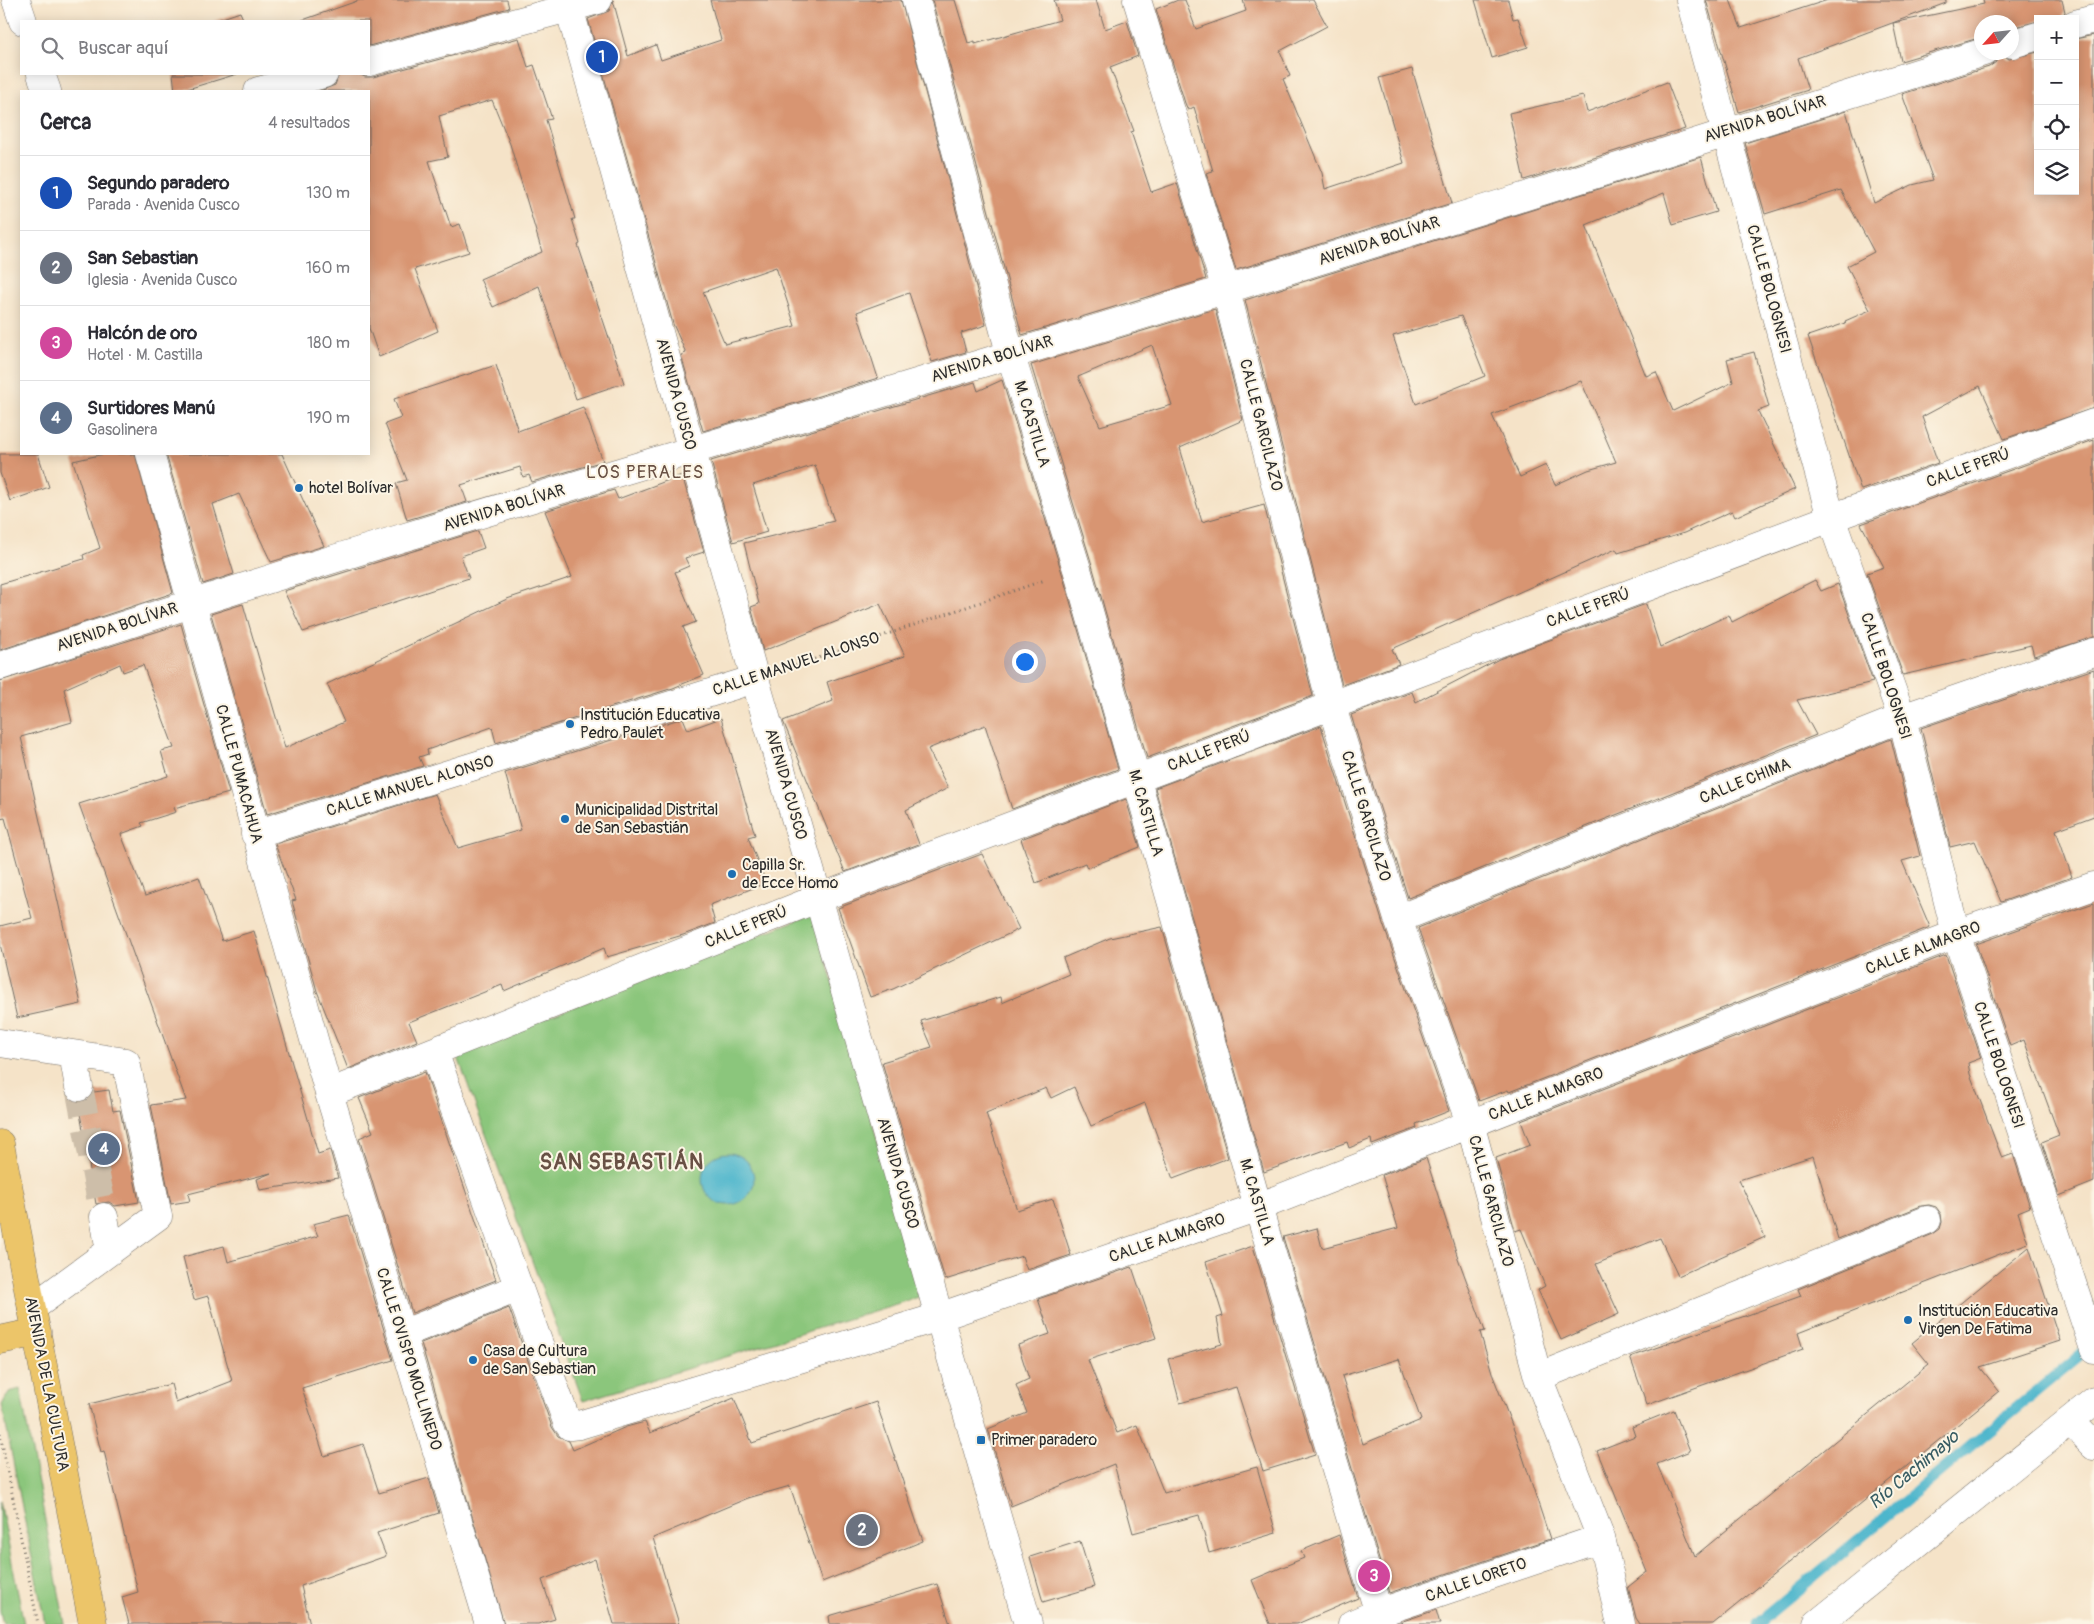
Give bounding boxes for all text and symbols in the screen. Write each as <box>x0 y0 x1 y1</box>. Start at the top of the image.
north arrow <box>1974 15 2019 60</box>
map controls <box>2034 15 2079 195</box>
button: + <box>2034 15 2079 60</box>
search box <box>20 20 370 75</box>
icon: search <box>38 34 66 62</box>
text: Buscar aquí <box>78 36 169 60</box>
pin: 1 <box>586 38 618 76</box>
button: − <box>2034 60 2079 105</box>
street label: AVENIDA BOLÍVAR <box>1702 91 1828 147</box>
button: locate <box>2034 105 2079 150</box>
text: Cerca <box>40 109 91 136</box>
text: 4 resultados <box>268 113 350 133</box>
button: layers <box>2034 150 2079 195</box>
text: Segundo paradero <box>87 171 229 195</box>
text: 1 <box>53 183 59 203</box>
text: 130 m <box>306 183 350 203</box>
text: Parada · Avenida Cusco <box>87 195 240 215</box>
street label: AVENIDA BOLÍVAR <box>1316 212 1442 270</box>
street label: CALLE BOLOGNESI <box>1742 223 1796 355</box>
text: San Sebastian <box>87 246 198 270</box>
text: 2 <box>52 258 60 278</box>
text: 160 m <box>306 258 350 278</box>
text: Iglesia · Avenida Cusco <box>87 270 237 290</box>
text: Halcón de oro <box>87 321 197 345</box>
street label: AVENIDA BOLÍVAR <box>929 331 1055 387</box>
text: 3 <box>52 333 60 353</box>
text: 180 m <box>307 333 350 353</box>
street label: AVENIDA CUSCO <box>651 336 701 452</box>
text: Hotel · M. Castilla <box>87 345 203 365</box>
street label: CALLE GARCILAZO <box>1235 357 1287 493</box>
street label: M. CASTILLA <box>1009 378 1055 470</box>
text: Surtidores Manú <box>87 396 216 420</box>
text: 4 <box>51 408 61 428</box>
text: 190 m <box>307 408 350 428</box>
text: Gasolinera <box>87 420 157 440</box>
street label: CALLE PERÚ <box>1924 444 2012 492</box>
district label: LOS PERALES <box>586 461 704 484</box>
place label: hotel Bolívar <box>309 478 393 498</box>
street label: AVENIDA BOLÍVAR <box>441 480 567 536</box>
marker: hotel Bolívar <box>293 482 305 494</box>
street label: CALLE PERÚ <box>1544 584 1632 632</box>
street label: AVENIDA BOLÍVAR <box>54 598 180 656</box>
street label: CALLE BOLOGNESI <box>1856 610 1916 742</box>
street label: CALLE MANUEL ALONSO <box>710 628 882 700</box>
your location <box>1012 649 1038 675</box>
street label: CALLE PUMACAHUA <box>211 702 267 846</box>
place label: Institución Educativa Pedro Paulet <box>580 705 720 743</box>
marker: Institución Educativa Pedro Paulet <box>564 718 576 730</box>
street label: AVENIDA CUSCO <box>761 726 811 842</box>
street label: CALLE PERÚ <box>1165 726 1253 776</box>
street label: CALLE GARCILAZO <box>1337 748 1395 884</box>
street label: CALLE MANUEL ALONSO <box>324 751 496 821</box>
street label: CALLE CHIMA <box>1697 754 1793 808</box>
street label: M. CASTILLA <box>1124 767 1168 859</box>
place label: Municipalidad Distrital de San Sebastián <box>575 800 718 838</box>
marker: Municipalidad Distrital de San Sebastián <box>559 813 571 825</box>
place label: Capilla Sr. de Ecce Homo <box>742 855 839 893</box>
marker: Capilla Sr. de Ecce Homo <box>726 868 738 880</box>
street label: CALLE PERÚ <box>702 901 790 953</box>
street label: CALLE ALMAGRO <box>1863 917 1983 979</box>
street label: CALLE BOLOGNESI <box>1969 999 2029 1131</box>
street label: CALLE ALMAGRO <box>1486 1063 1606 1125</box>
street label: AVENIDA CUSCO <box>873 1115 923 1231</box>
pin: 4 <box>88 1130 120 1168</box>
street label: CALLE GARCILAZO <box>1464 1133 1518 1269</box>
district label: SAN SEBASTIÁN <box>540 1148 704 1176</box>
street label: M. CASTILLA <box>1235 1156 1279 1248</box>
street label: CALLE ALMAGRO <box>1106 1209 1228 1267</box>
street label: CALLE OVISPO MOLLINEDO <box>372 1265 446 1453</box>
street label: AVENIDA DE LA CULTURA <box>20 1295 74 1473</box>
place label: Institución Educativa Virgen De Fatima <box>1918 1301 2058 1339</box>
marker: Institución Educativa Virgen De Fatima <box>1902 1314 1914 1326</box>
place label: Casa de Cultura de San Sebastian <box>483 1341 596 1379</box>
marker: Casa de Cultura de San Sebastian <box>467 1354 479 1366</box>
water label: Río Cachimayo <box>1864 1425 1965 1514</box>
place label: Primer paradero <box>991 1430 1097 1450</box>
marker: Primer paradero <box>975 1434 987 1446</box>
pin: 2 <box>846 1511 878 1549</box>
street label: CALLE LORETO <box>1423 1553 1529 1607</box>
pin: 3 <box>1358 1557 1390 1595</box>

